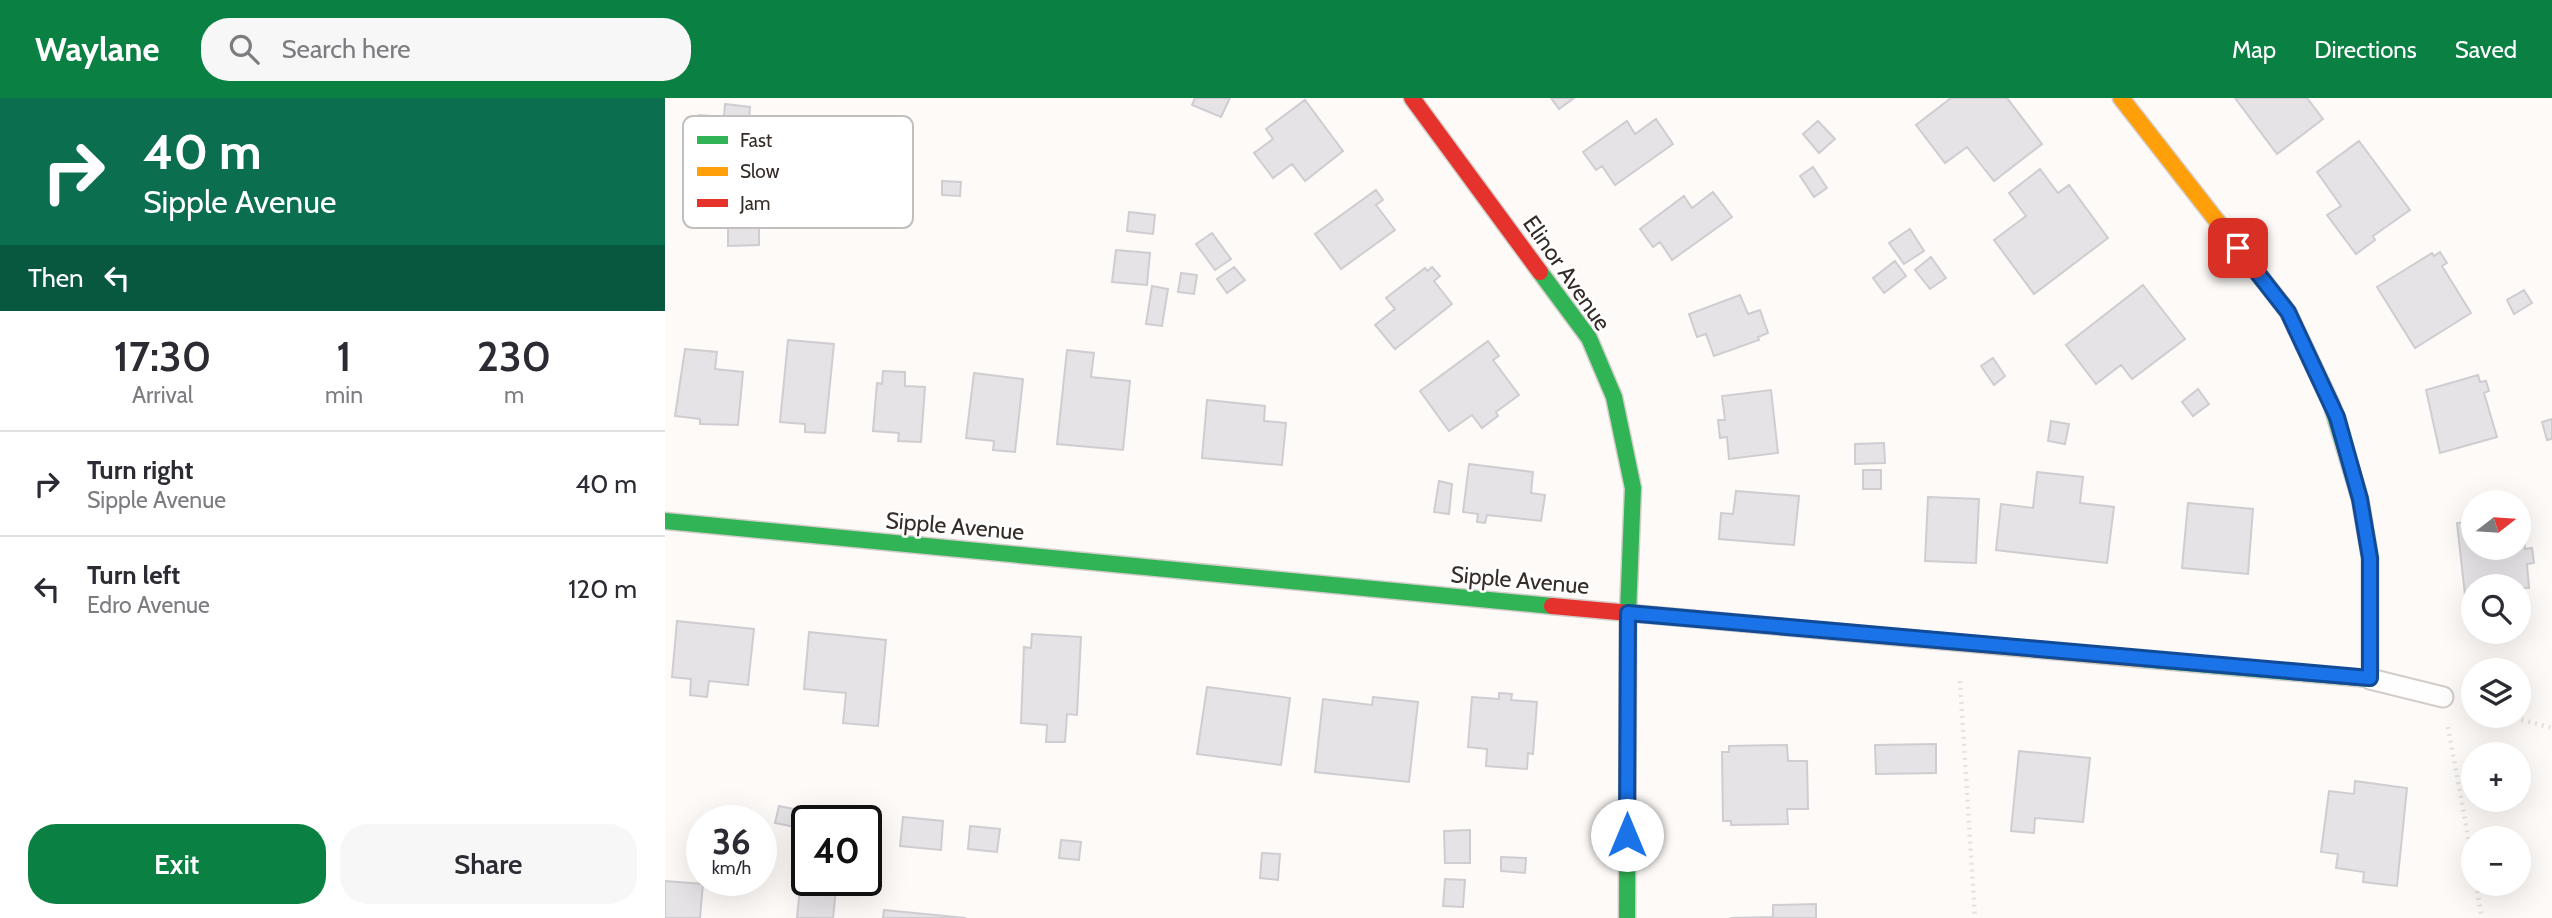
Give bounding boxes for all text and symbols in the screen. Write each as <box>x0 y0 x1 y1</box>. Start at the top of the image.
search box <box>201 18 691 81</box>
text: Waylane <box>35 29 159 69</box>
icon: search <box>225 30 263 68</box>
text: Search here <box>281 33 411 65</box>
text: Map <box>2232 35 2276 64</box>
text: Directions <box>2314 35 2417 64</box>
text: Saved <box>2455 35 2517 64</box>
legend <box>683 116 913 228</box>
text: 40 m <box>143 122 262 181</box>
icon: right <box>28 126 119 217</box>
text: Fast <box>740 129 773 152</box>
text: Slow <box>740 160 780 183</box>
text: Sipple Avenue <box>143 182 336 221</box>
text: Jam <box>739 192 770 215</box>
street label: Elinor Avenue <box>1517 210 1617 336</box>
pin <box>2208 218 2268 278</box>
icon: arrive <box>2219 229 2257 267</box>
icon: left <box>98 259 136 297</box>
text: Then <box>28 262 84 294</box>
text: 17:30 <box>114 330 211 382</box>
text: 1 <box>337 330 351 382</box>
text: 230 <box>477 330 551 382</box>
text: Arrival <box>132 381 193 409</box>
text: min <box>325 381 363 409</box>
text: m <box>504 381 524 409</box>
text: Turn right <box>87 454 193 486</box>
icon: right <box>28 465 66 503</box>
text: 40 m <box>575 468 637 500</box>
text: Sipple Avenue <box>87 486 226 514</box>
north arrow <box>2461 490 2531 560</box>
map controls <box>2461 490 2531 896</box>
street label: Sipple Avenue <box>885 506 1026 546</box>
text: Turn left <box>87 559 180 591</box>
street label: Sipple Avenue <box>1450 560 1591 600</box>
icon: left <box>28 570 66 608</box>
text: 120 m <box>568 573 637 605</box>
button: search <box>2461 574 2531 644</box>
text: Edro Avenue <box>87 591 210 619</box>
button: layers <box>2461 658 2531 728</box>
button: + <box>2461 742 2531 812</box>
position arrow <box>1590 798 1664 872</box>
speed limit sign: 40 <box>791 805 882 896</box>
text: 36 <box>712 820 751 863</box>
button: Exit <box>28 824 326 904</box>
button: Share <box>340 824 637 904</box>
button: − <box>2461 826 2531 896</box>
text: km/h <box>712 857 751 879</box>

